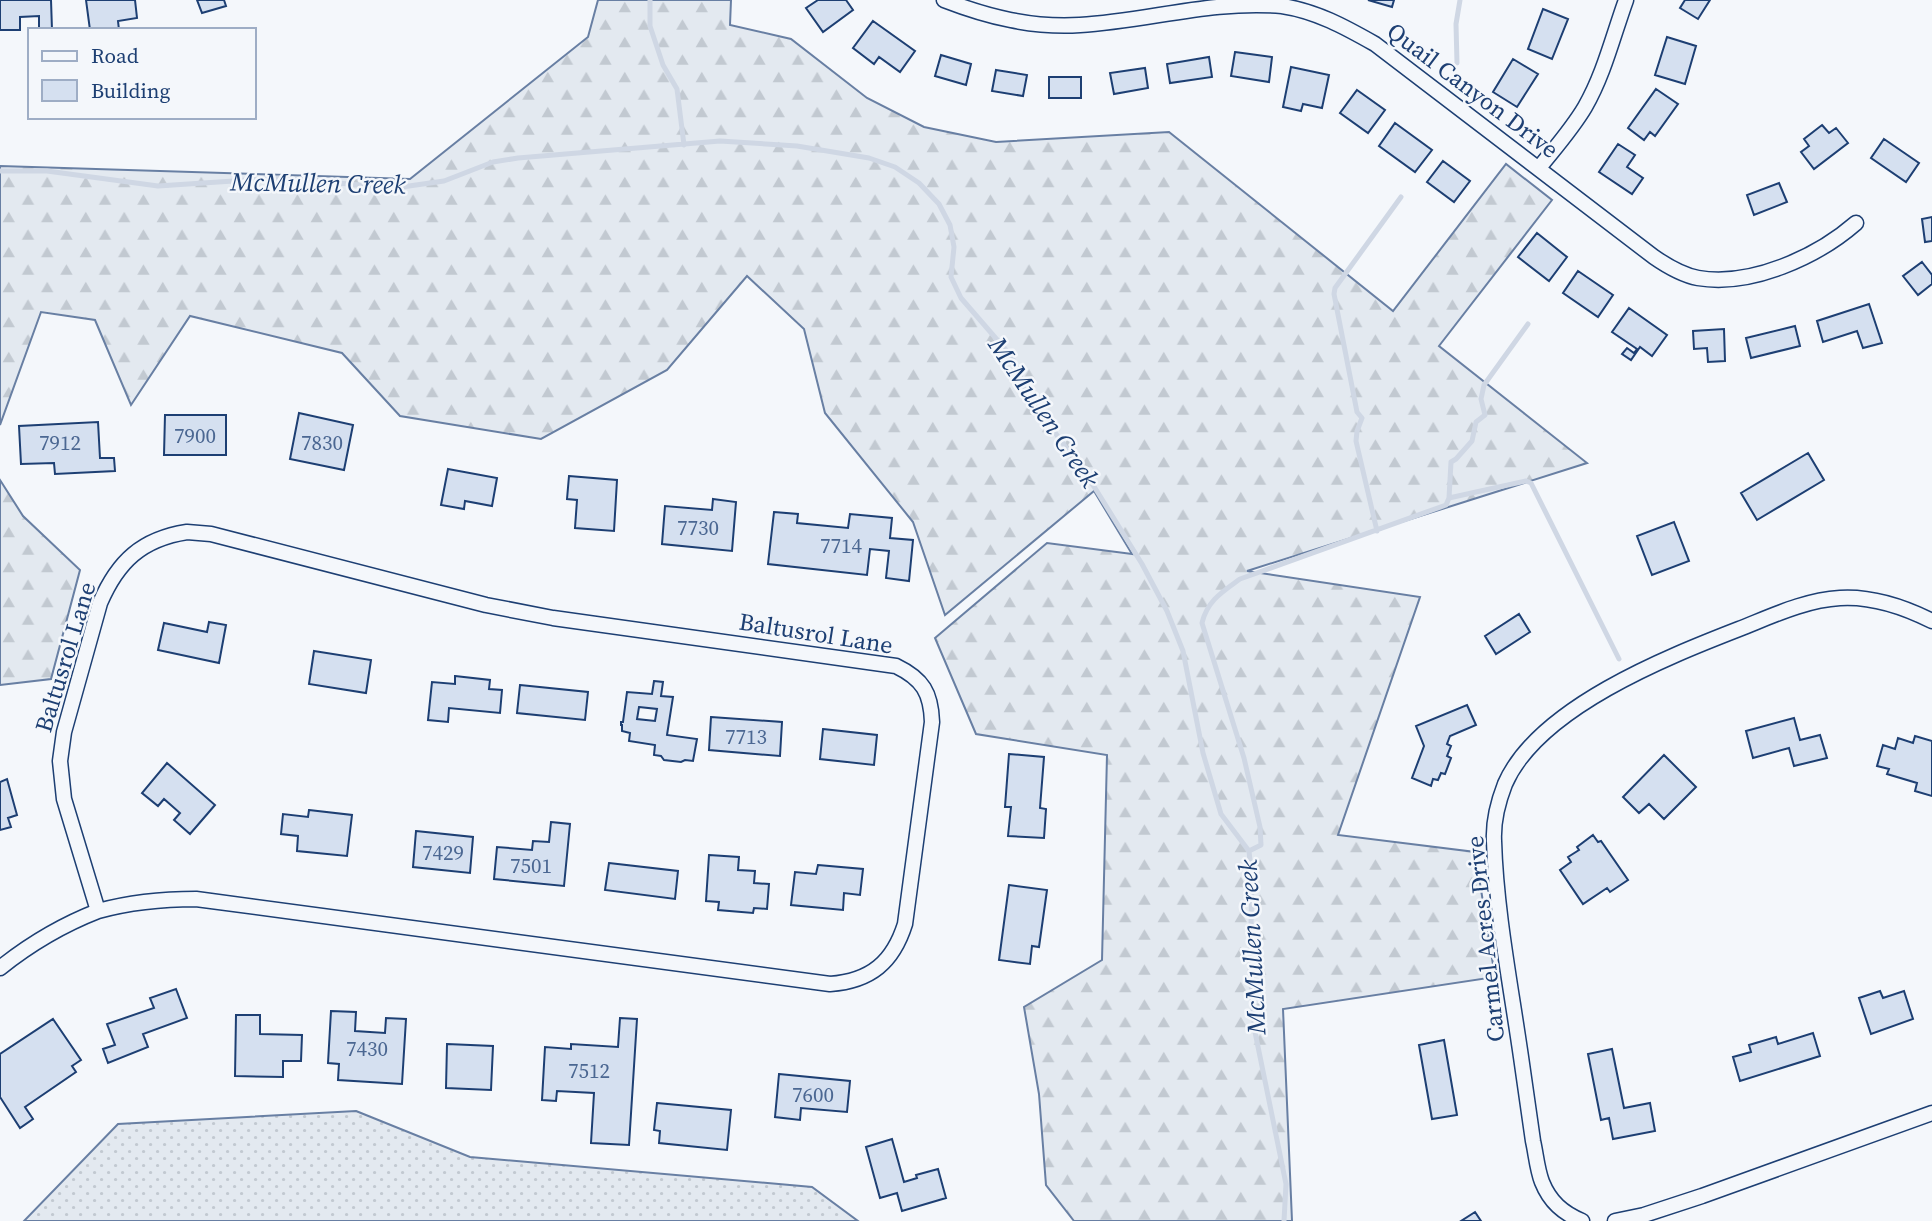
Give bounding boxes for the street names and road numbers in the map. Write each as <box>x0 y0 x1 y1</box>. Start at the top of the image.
street label: Quail Canyon Drive <box>1380 14 1566 166</box>
street label: Baltusrol Lane <box>26 578 104 736</box>
street label: Baltusrol Lane <box>737 605 895 661</box>
street label: Carmel Acres Drive <box>1458 834 1512 1044</box>

